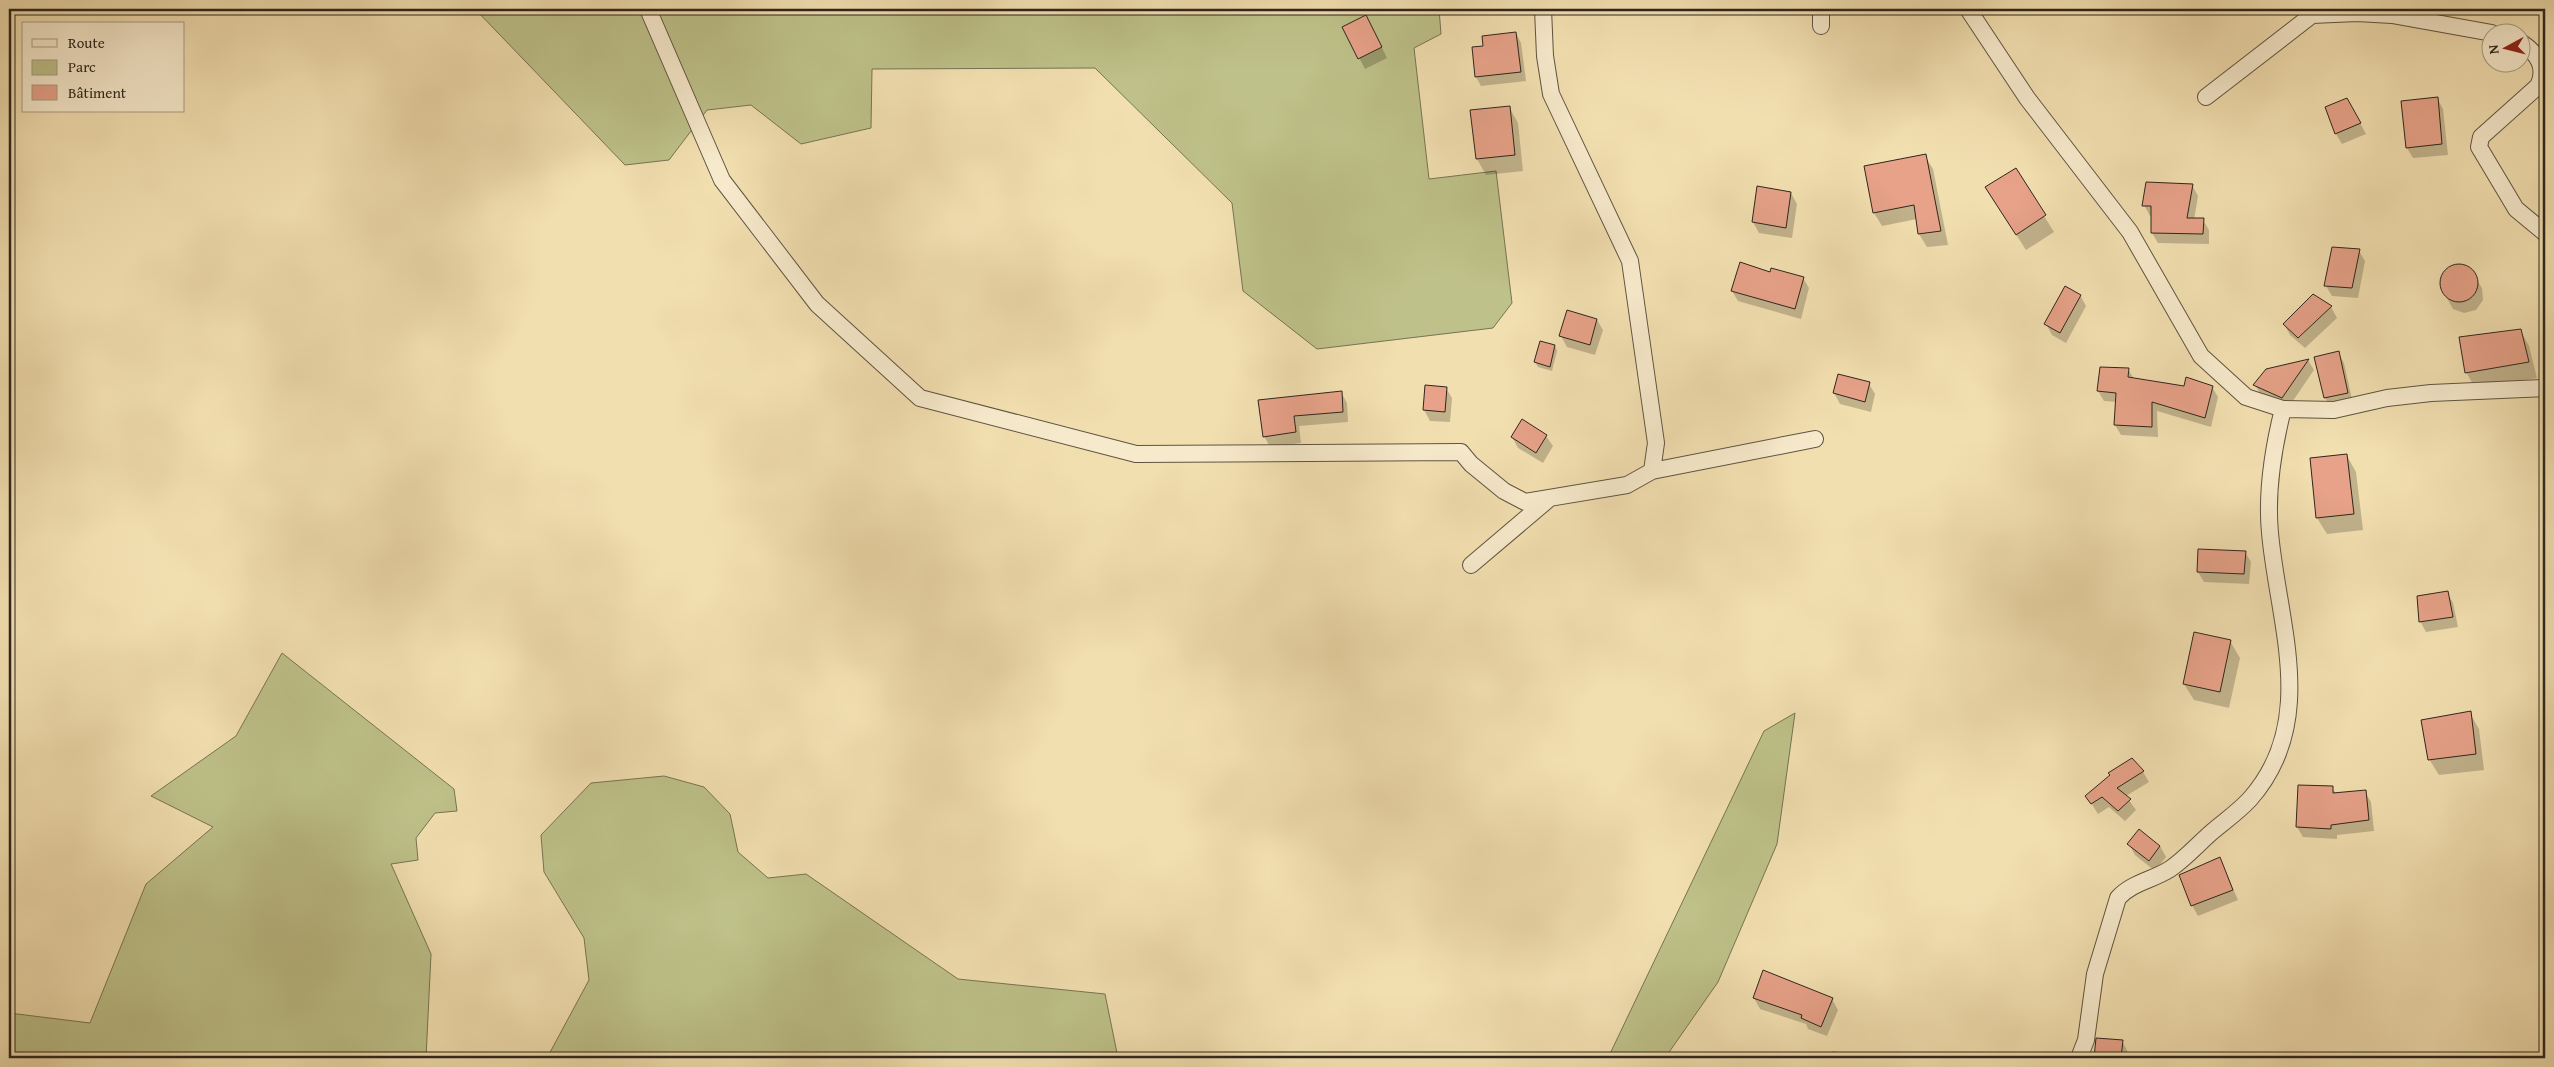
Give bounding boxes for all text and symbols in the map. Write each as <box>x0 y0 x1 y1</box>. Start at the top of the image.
legend <box>22 22 185 112</box>
north arrow <box>2482 22 2532 72</box>
text: Route <box>68 32 105 53</box>
text: N <box>2483 43 2504 55</box>
text: Parc <box>68 56 96 77</box>
text: Bâtiment <box>68 82 127 103</box>

